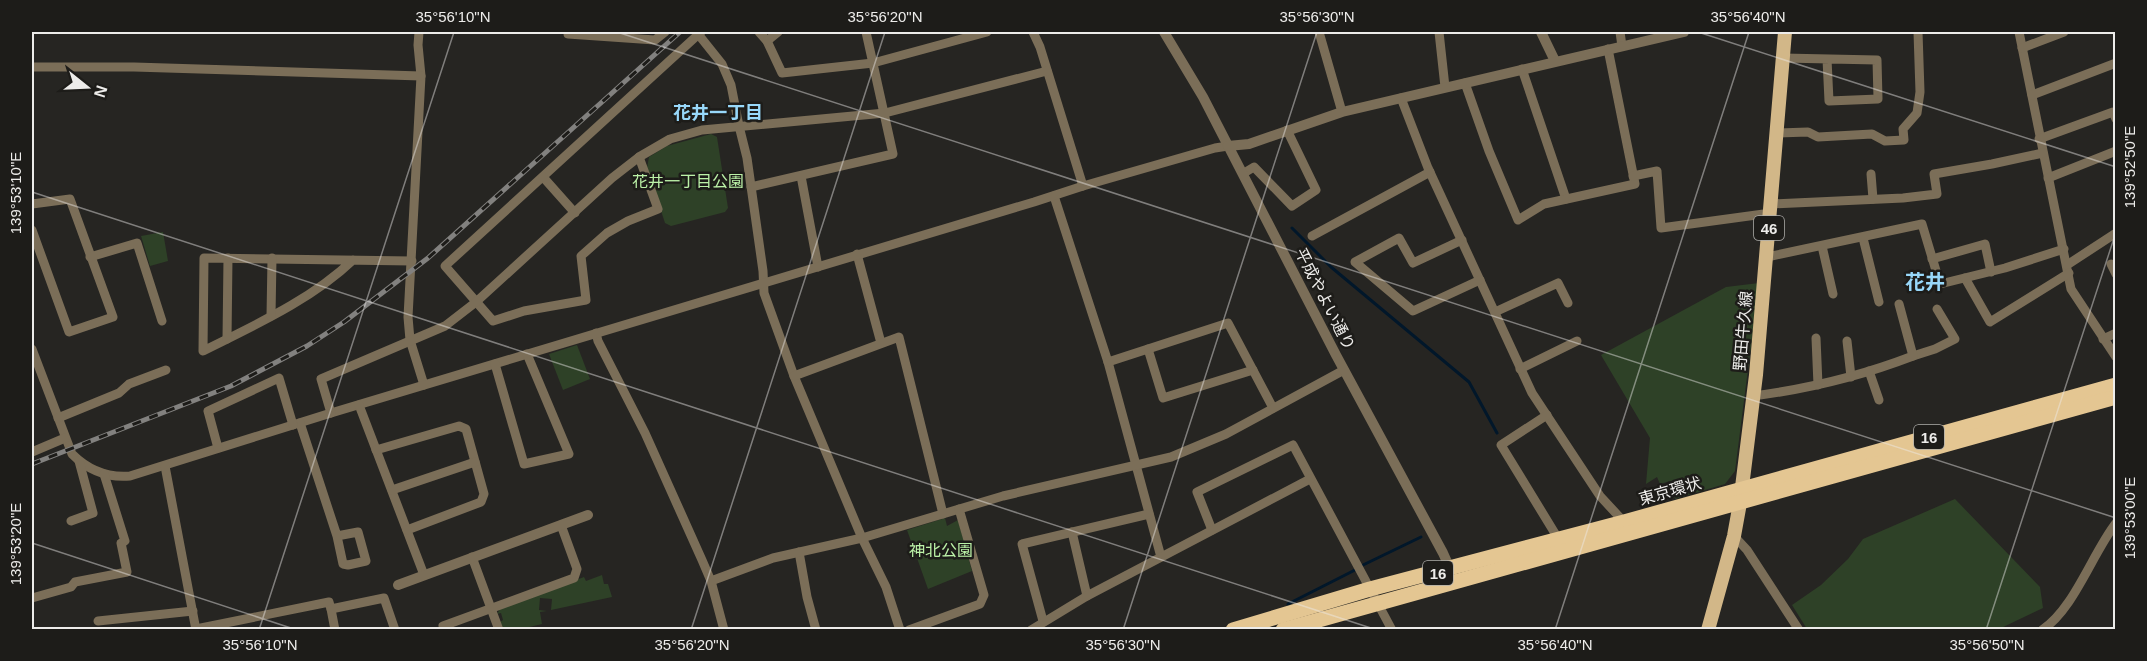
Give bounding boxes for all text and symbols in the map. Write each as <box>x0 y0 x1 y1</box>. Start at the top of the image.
text: 35°56'10"N <box>415 8 491 25</box>
text: 35°56'20"N <box>847 8 923 25</box>
text: 35°56'30"N <box>1279 8 1355 25</box>
text: 35°56'40"N <box>1710 8 1786 25</box>
north arrow <box>57 57 117 117</box>
text: N <box>91 83 111 100</box>
district label: 花井一丁目 <box>673 103 763 123</box>
text: 139°52'50"E <box>2121 126 2138 208</box>
text: 139°53'10"E <box>7 152 24 234</box>
park label: 花井一丁目公園 <box>632 173 744 190</box>
road number: 46 <box>1754 216 1784 240</box>
street label: 平成やよい通り <box>1292 245 1358 353</box>
district label: 花井 <box>1905 271 1945 293</box>
street label: 野田牛久線 <box>1731 290 1755 372</box>
road number: 16 <box>1914 425 1944 449</box>
street label: 東京環状 <box>1637 474 1703 508</box>
text: 139°53'00"E <box>2121 477 2138 559</box>
text: 139°53'20"E <box>7 503 24 585</box>
park label: 神北公園 <box>909 542 973 559</box>
road number: 16 <box>1423 561 1453 585</box>
text: 35°56'10"N <box>222 636 298 653</box>
text: 35°56'20"N <box>654 636 730 653</box>
text: 35°56'30"N <box>1085 636 1161 653</box>
text: 35°56'40"N <box>1517 636 1593 653</box>
text: 35°56'50"N <box>1949 636 2025 653</box>

